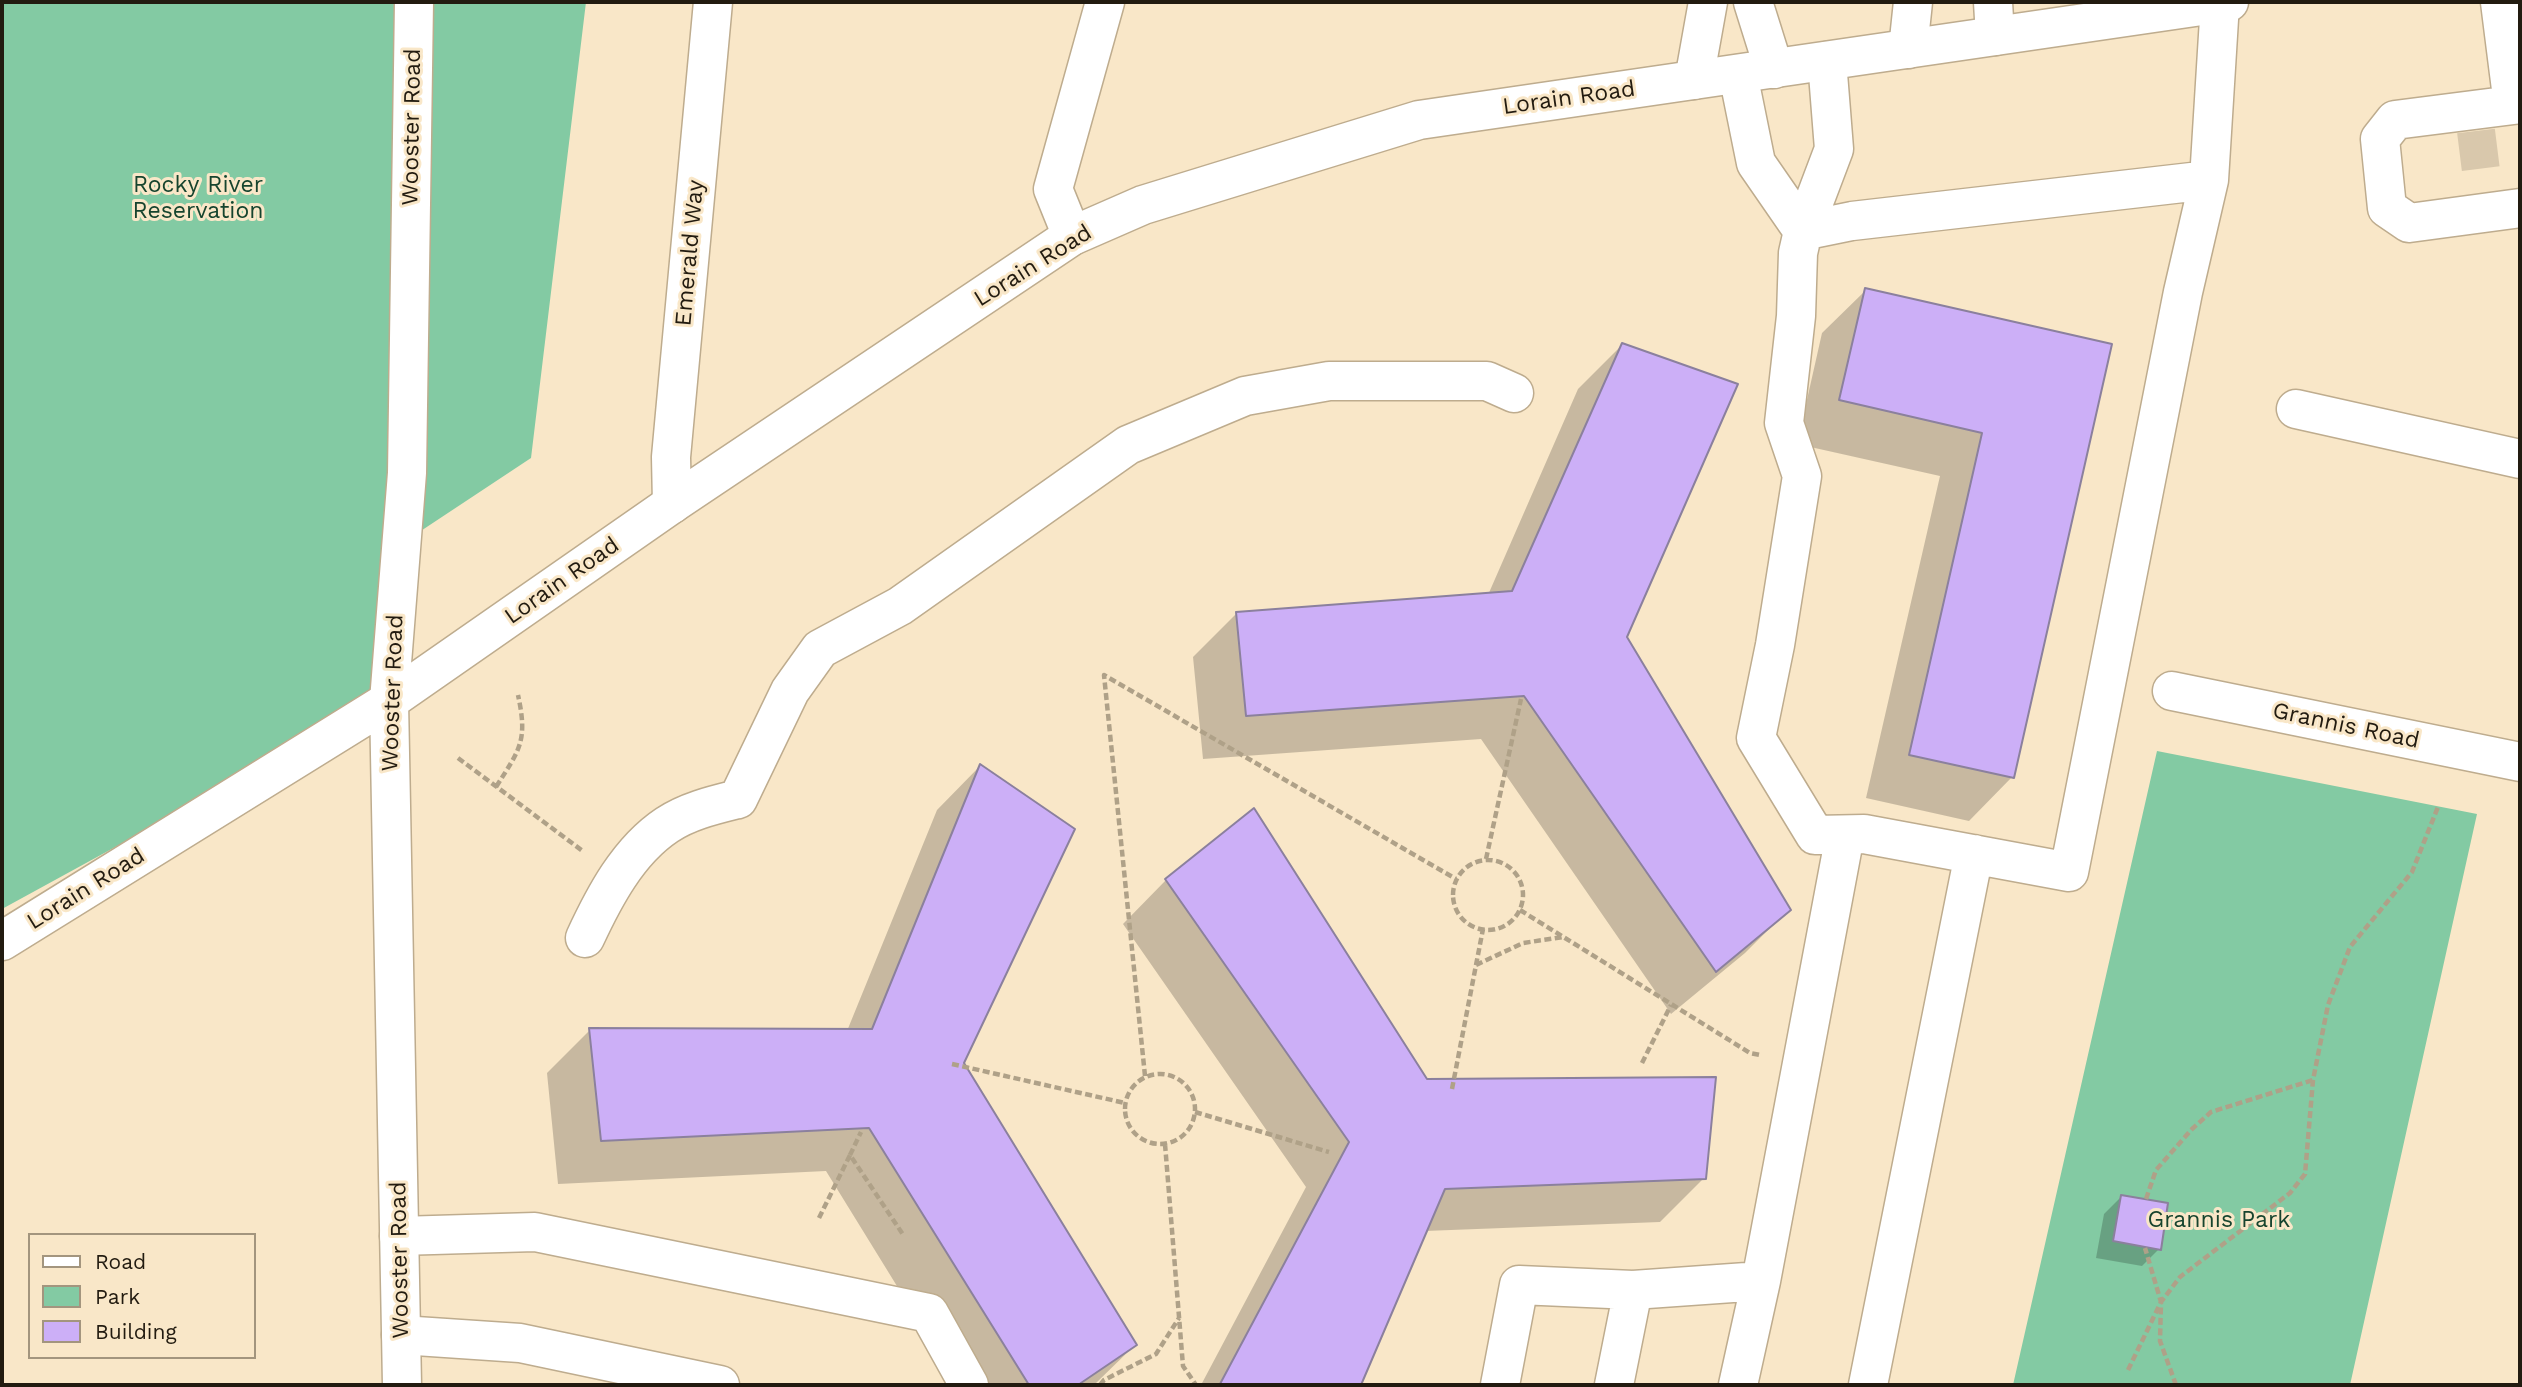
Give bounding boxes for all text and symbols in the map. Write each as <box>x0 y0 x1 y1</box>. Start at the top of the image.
street label: Wooster Road <box>397 48 427 206</box>
street label: Lorain Road <box>1501 75 1637 121</box>
park label: Rocky River Reservation <box>133 171 263 225</box>
street label: Emerald Way <box>670 179 710 327</box>
street label: Lorain Road <box>969 219 1097 313</box>
street label: Lorain Road <box>499 531 625 631</box>
street label: Wooster Road <box>376 614 410 772</box>
street label: Grannis Road <box>2270 697 2422 755</box>
street label: Lorain Road <box>22 842 150 936</box>
street label: Wooster Road <box>385 1181 415 1339</box>
park label: Grannis Park <box>2148 1206 2290 1234</box>
legend <box>28 1233 256 1359</box>
text: Road <box>95 1249 146 1274</box>
text: Park <box>95 1284 140 1309</box>
text: Building <box>95 1319 177 1344</box>

